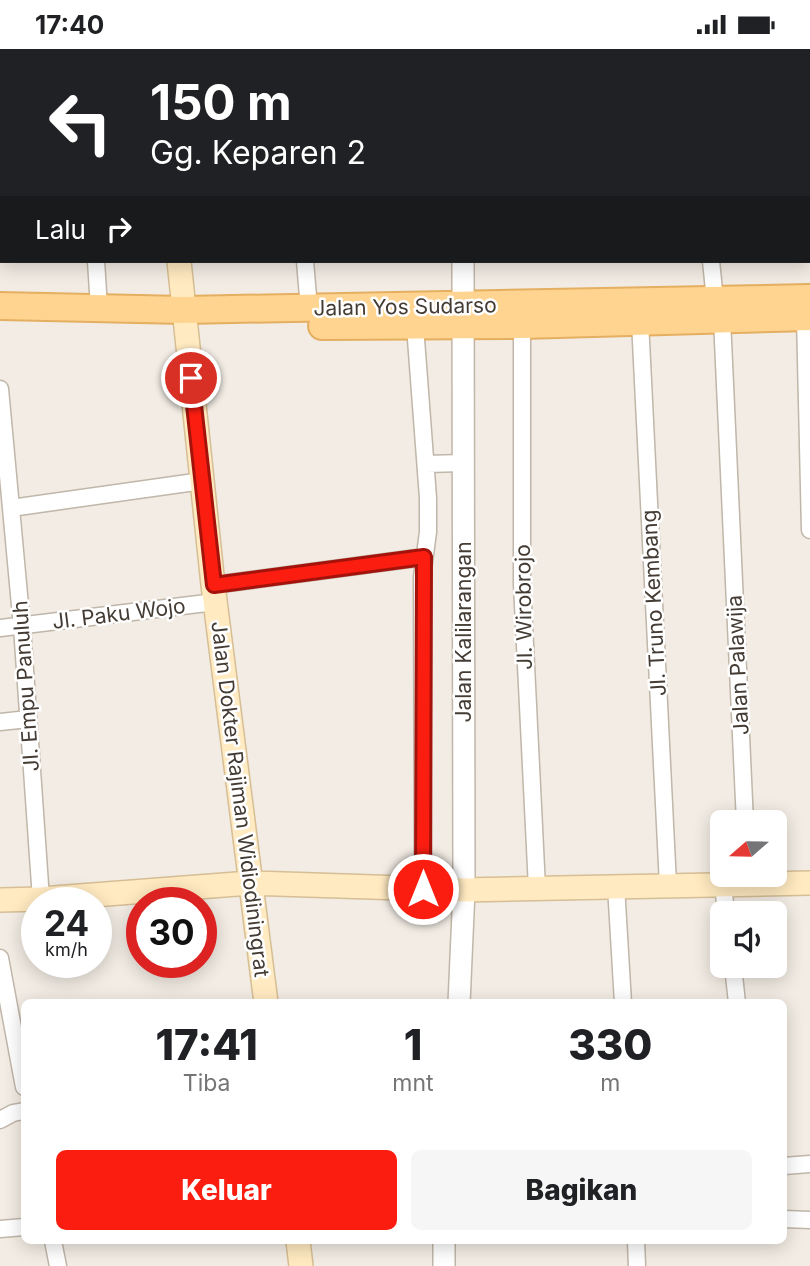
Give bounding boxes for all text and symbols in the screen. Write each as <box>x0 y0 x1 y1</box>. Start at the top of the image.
text: 17:40 <box>35 9 104 40</box>
text: 150 m <box>150 73 292 132</box>
icon: left <box>35 77 126 168</box>
text: Gg. Keparen 2 <box>150 133 366 172</box>
icon: right <box>100 210 138 248</box>
text: Lalu <box>35 214 86 245</box>
street label: Jalan Yos Sudarso <box>313 292 497 321</box>
pin <box>161 348 221 408</box>
icon: arrive <box>172 359 210 397</box>
street label: Jl. Truno Kembang <box>636 509 671 697</box>
street label: Jalan Kalilarangan <box>451 541 476 723</box>
street label: Jl. Wirobrojo <box>510 544 537 670</box>
street label: Jl. Paku Wojo <box>51 593 187 634</box>
street label: Jalan Palawija <box>721 594 754 736</box>
street label: Jl. Empu Panuluh <box>7 600 44 772</box>
street label: Jalan Dokter Rajiman Widiodiningrat <box>206 620 275 978</box>
north arrow <box>710 810 788 887</box>
map controls <box>710 810 787 978</box>
position arrow <box>386 852 460 926</box>
speed limit sign: 30 <box>126 887 217 978</box>
button: sound <box>710 901 787 978</box>
text: 24 <box>44 902 89 944</box>
text: km/h <box>45 939 88 960</box>
text: 17:41 <box>156 1019 258 1070</box>
text: 1 <box>404 1019 422 1070</box>
text: 330 <box>568 1019 652 1070</box>
text: Tiba <box>183 1069 230 1097</box>
text: mnt <box>392 1069 434 1097</box>
text: m <box>600 1069 620 1097</box>
button: Keluar <box>56 1150 397 1230</box>
button: Bagikan <box>411 1150 752 1230</box>

